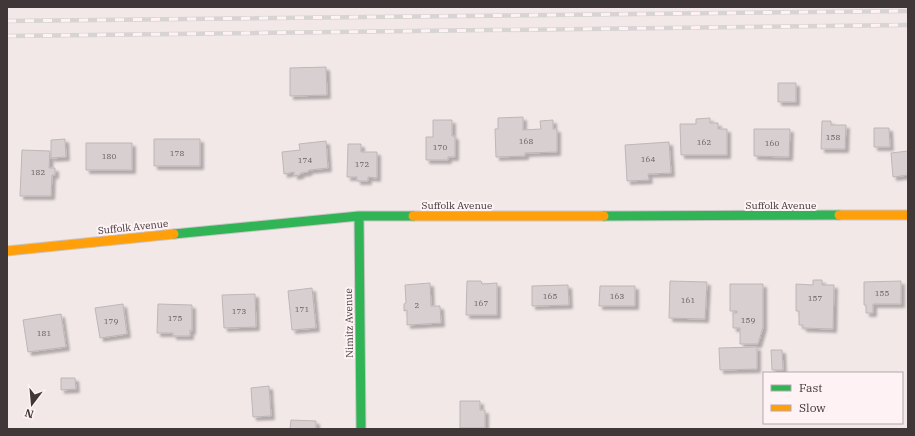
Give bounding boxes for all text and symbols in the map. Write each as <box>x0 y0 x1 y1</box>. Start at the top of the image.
house number: 158 <box>826 132 840 142</box>
house number: 168 <box>519 136 533 146</box>
house number: 162 <box>697 137 711 147</box>
house number: 160 <box>765 138 779 148</box>
house number: 170 <box>433 142 447 152</box>
house number: 178 <box>170 148 184 158</box>
house number: 180 <box>102 151 116 161</box>
house number: 164 <box>641 154 655 164</box>
house number: 174 <box>298 155 312 165</box>
house number: 172 <box>355 159 369 169</box>
house number: 182 <box>31 167 45 177</box>
street label: Suffolk Avenue <box>422 199 492 212</box>
street label: Suffolk Avenue <box>746 199 816 212</box>
street label: Suffolk Avenue <box>97 217 169 237</box>
street label: Nimitz Avenue <box>342 288 356 358</box>
house number: 155 <box>875 288 889 298</box>
house number: 165 <box>543 291 557 301</box>
house number: 163 <box>610 291 624 301</box>
house number: 157 <box>808 293 822 303</box>
house number: 161 <box>681 295 695 305</box>
house number: 167 <box>474 298 488 308</box>
house number: 2 <box>415 300 420 310</box>
house number: 171 <box>295 304 309 314</box>
house number: 173 <box>232 306 246 316</box>
house number: 175 <box>168 313 182 323</box>
house number: 159 <box>741 315 755 325</box>
house number: 179 <box>104 316 118 326</box>
house number: 181 <box>37 328 51 338</box>
legend <box>763 372 903 424</box>
text: Fast <box>799 380 823 395</box>
north arrow <box>12 384 52 424</box>
text: Slow <box>799 400 826 415</box>
text: N <box>23 406 35 422</box>

